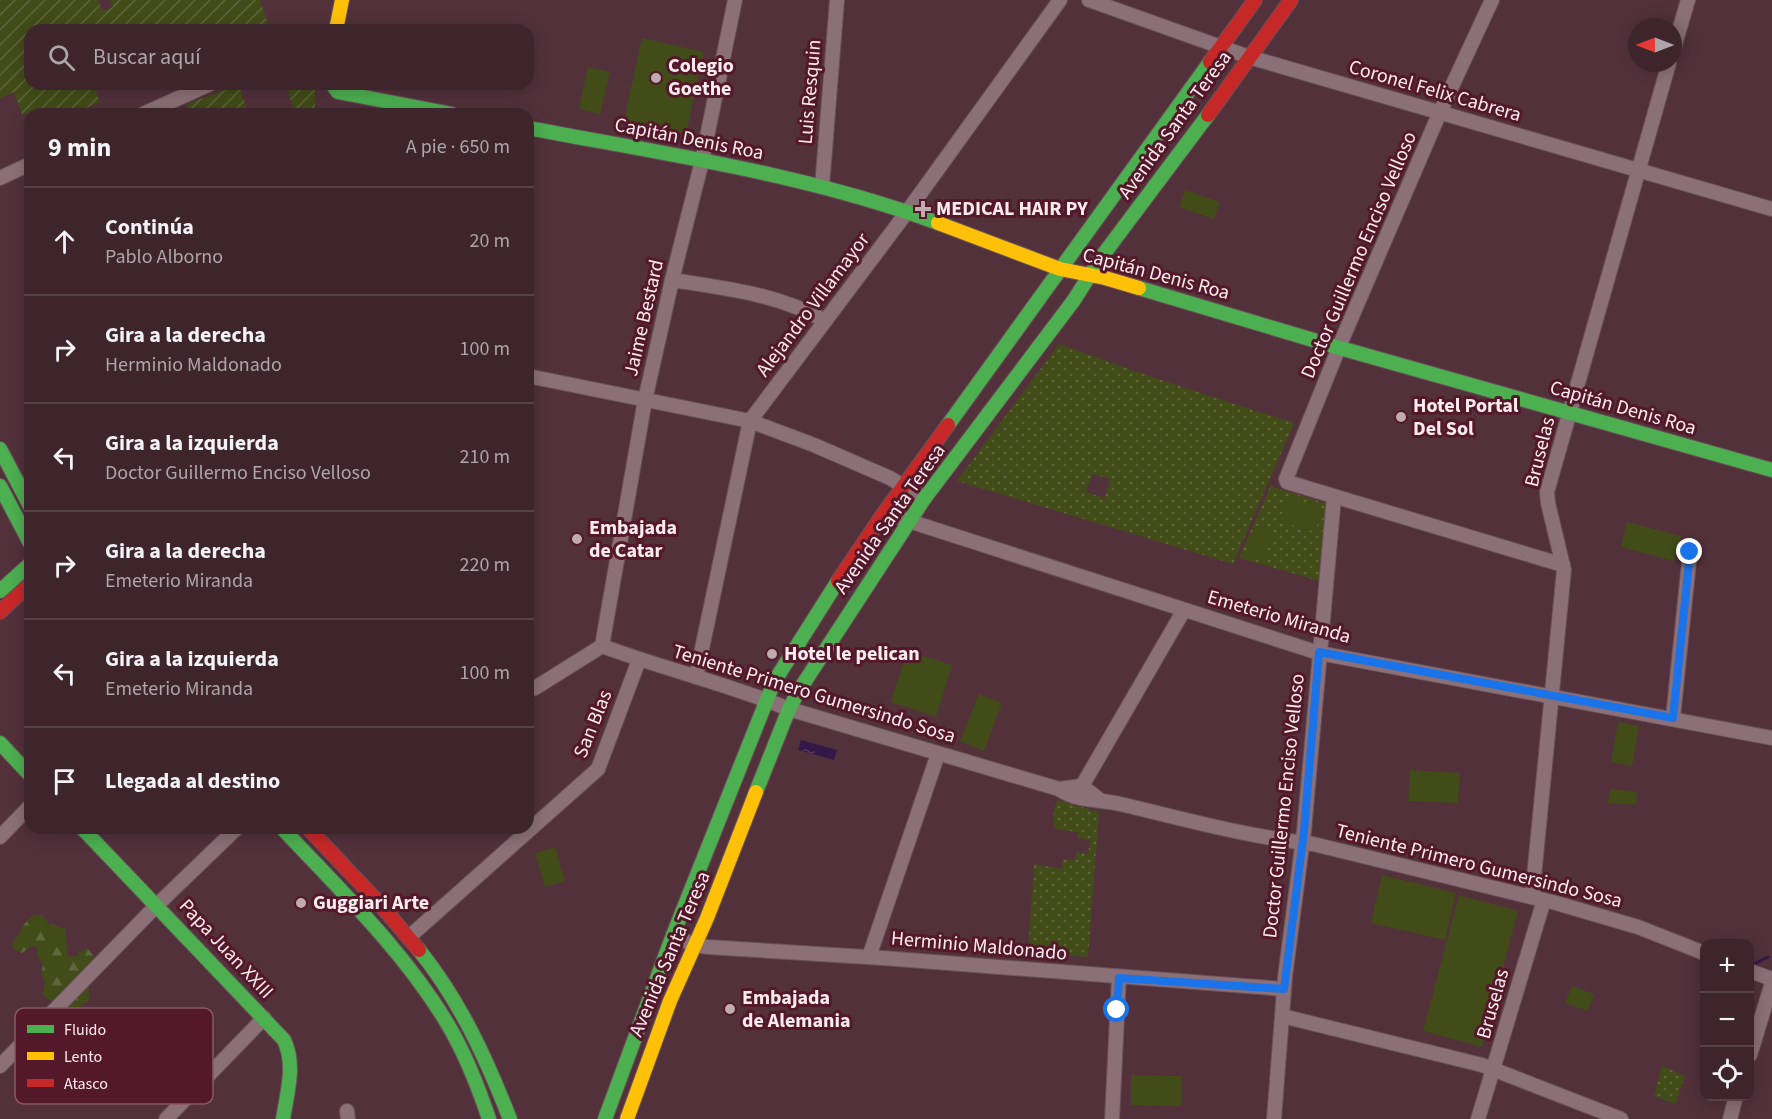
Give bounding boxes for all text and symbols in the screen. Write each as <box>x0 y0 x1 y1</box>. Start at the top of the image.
north arrow <box>1628 18 1682 72</box>
search box <box>24 24 534 90</box>
street label: Luis Resquin <box>791 38 829 146</box>
icon: search <box>45 41 78 74</box>
text: Buscar aquí <box>93 41 201 73</box>
street label: Avenida Santa Teresa <box>1112 45 1238 205</box>
place label: Colegio Goethe <box>668 52 734 103</box>
street label: Coronel Felix Cabrera <box>1346 53 1524 129</box>
marker: Colegio Goethe <box>649 71 663 85</box>
street label: Capitán Denis Roa <box>612 111 766 167</box>
street label: Doctor Guillermo Enciso Velloso <box>1294 127 1424 383</box>
text: 9 min <box>48 129 111 166</box>
text: A pie · 650 m <box>406 133 510 161</box>
place label: MEDICAL HAIR PY <box>936 195 1088 223</box>
marker: MEDICAL HAIR PY <box>914 200 932 218</box>
text: Continúa <box>105 211 194 243</box>
icon: ahead <box>48 225 81 258</box>
text: 20 m <box>470 227 510 255</box>
street label: Alejandro Villamayor <box>750 227 876 383</box>
street label: Capitán Denis Roa <box>1079 241 1233 307</box>
text: Pablo Alborno <box>105 243 223 271</box>
street label: Jaime Bestard <box>617 257 671 379</box>
text: Gira a la derecha <box>105 319 266 351</box>
icon: right <box>48 333 81 366</box>
text: 100 m <box>460 335 510 363</box>
text: Herminio Maldonado <box>105 351 282 379</box>
street label: Capitán Denis Roa <box>1546 374 1700 442</box>
place label: Hotel Portal Del Sol <box>1413 392 1519 443</box>
marker: Hotel Portal Del Sol <box>1394 410 1408 424</box>
street label: Bruselas <box>1518 414 1562 490</box>
text: Gira a la izquierda <box>105 427 279 459</box>
street label: Avenida Santa Teresa <box>828 438 952 600</box>
icon: left <box>48 441 81 474</box>
text: 210 m <box>460 443 510 471</box>
text: Doctor Guillermo Enciso Velloso <box>105 459 371 487</box>
place label: Embajada de Catar <box>589 514 677 565</box>
marker: Embajada de Catar <box>570 532 584 546</box>
text: Gira a la derecha <box>105 535 266 567</box>
route end <box>1676 538 1702 564</box>
icon: right <box>48 549 81 582</box>
text: 220 m <box>460 551 510 579</box>
text: Emeterio Miranda <box>105 567 253 595</box>
street label: Emeterio Miranda <box>1204 583 1354 651</box>
street label: Teniente Primero Gumersindo Sosa <box>669 638 959 750</box>
place label: Hotel le pelican <box>784 640 920 668</box>
text: Gira a la izquierda <box>105 643 279 675</box>
marker: Hotel le pelican <box>765 647 779 661</box>
icon: left <box>48 657 81 690</box>
text: 100 m <box>460 659 510 687</box>
street label: Doctor Guillermo Enciso Velloso <box>1256 672 1312 940</box>
text: Emeterio Miranda <box>105 675 253 703</box>
street label: San Blas <box>567 686 619 762</box>
icon: arrive <box>48 765 81 798</box>
text: Llegada al destino <box>105 765 280 797</box>
street label: Teniente Primero Gumersindo Sosa <box>1333 817 1625 915</box>
street label: Avenida Santa Teresa <box>622 867 718 1041</box>
place label: Guggiari Arte <box>313 889 429 917</box>
street label: Papa Juan XXIII <box>172 893 280 1005</box>
marker: Guggiari Arte <box>294 896 308 910</box>
street label: Herminio Maldonado <box>890 924 1068 968</box>
map controls <box>1700 939 1754 1101</box>
button: + <box>1700 939 1754 993</box>
street label: Bruselas <box>1470 966 1516 1042</box>
place label: Embajada de Alemania <box>742 984 851 1035</box>
button: − <box>1700 993 1754 1047</box>
route start <box>1103 996 1129 1022</box>
marker: Embajada de Alemania <box>723 1002 737 1016</box>
legend <box>15 1008 213 1104</box>
text: Fluido <box>64 1019 106 1041</box>
text: Lento <box>64 1046 102 1068</box>
button: locate <box>1700 1047 1754 1101</box>
text: Atasco <box>64 1073 108 1095</box>

